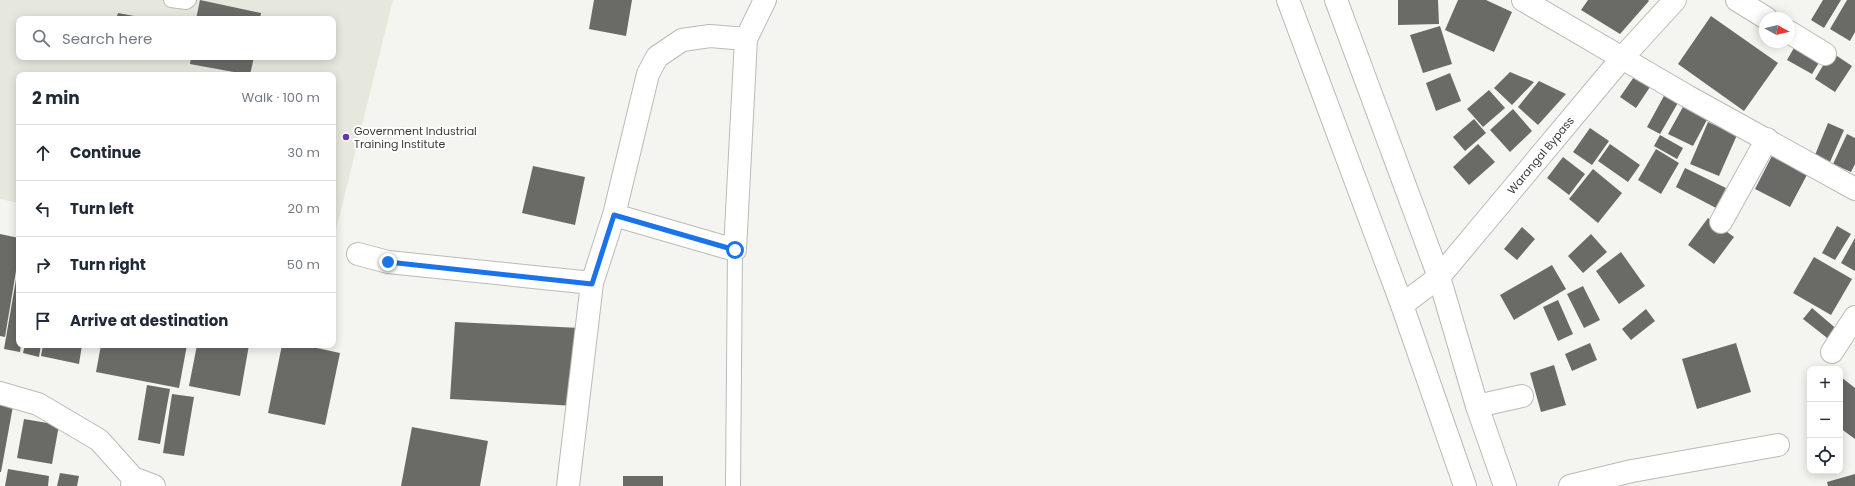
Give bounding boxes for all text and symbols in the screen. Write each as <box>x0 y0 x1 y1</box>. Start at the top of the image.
north arrow <box>1759 12 1795 48</box>
search box <box>16 16 336 60</box>
icon: search <box>30 27 52 49</box>
text: Search here <box>62 28 152 49</box>
text: 2 min <box>32 86 80 110</box>
text: Walk · 100 m <box>242 88 320 107</box>
street label: Warangal Bypass <box>1504 113 1578 198</box>
place label: Government Industrial Training Institute <box>354 123 477 152</box>
marker: Government Industrial Training Institute <box>341 132 351 142</box>
icon: ahead <box>32 142 54 164</box>
text: Continue <box>70 142 141 163</box>
text: 30 m <box>287 143 320 162</box>
icon: left <box>32 198 54 220</box>
text: Turn left <box>70 198 134 219</box>
text: 20 m <box>287 199 320 218</box>
route start <box>726 241 744 259</box>
route end <box>379 253 397 271</box>
icon: right <box>32 254 54 276</box>
text: Turn right <box>70 254 146 275</box>
text: 50 m <box>287 255 320 274</box>
icon: arrive <box>32 310 54 332</box>
text: Arrive at destination <box>70 310 228 331</box>
map controls <box>1807 366 1843 474</box>
button: + <box>1807 366 1843 402</box>
button: − <box>1807 402 1843 438</box>
button: locate <box>1807 438 1843 474</box>

